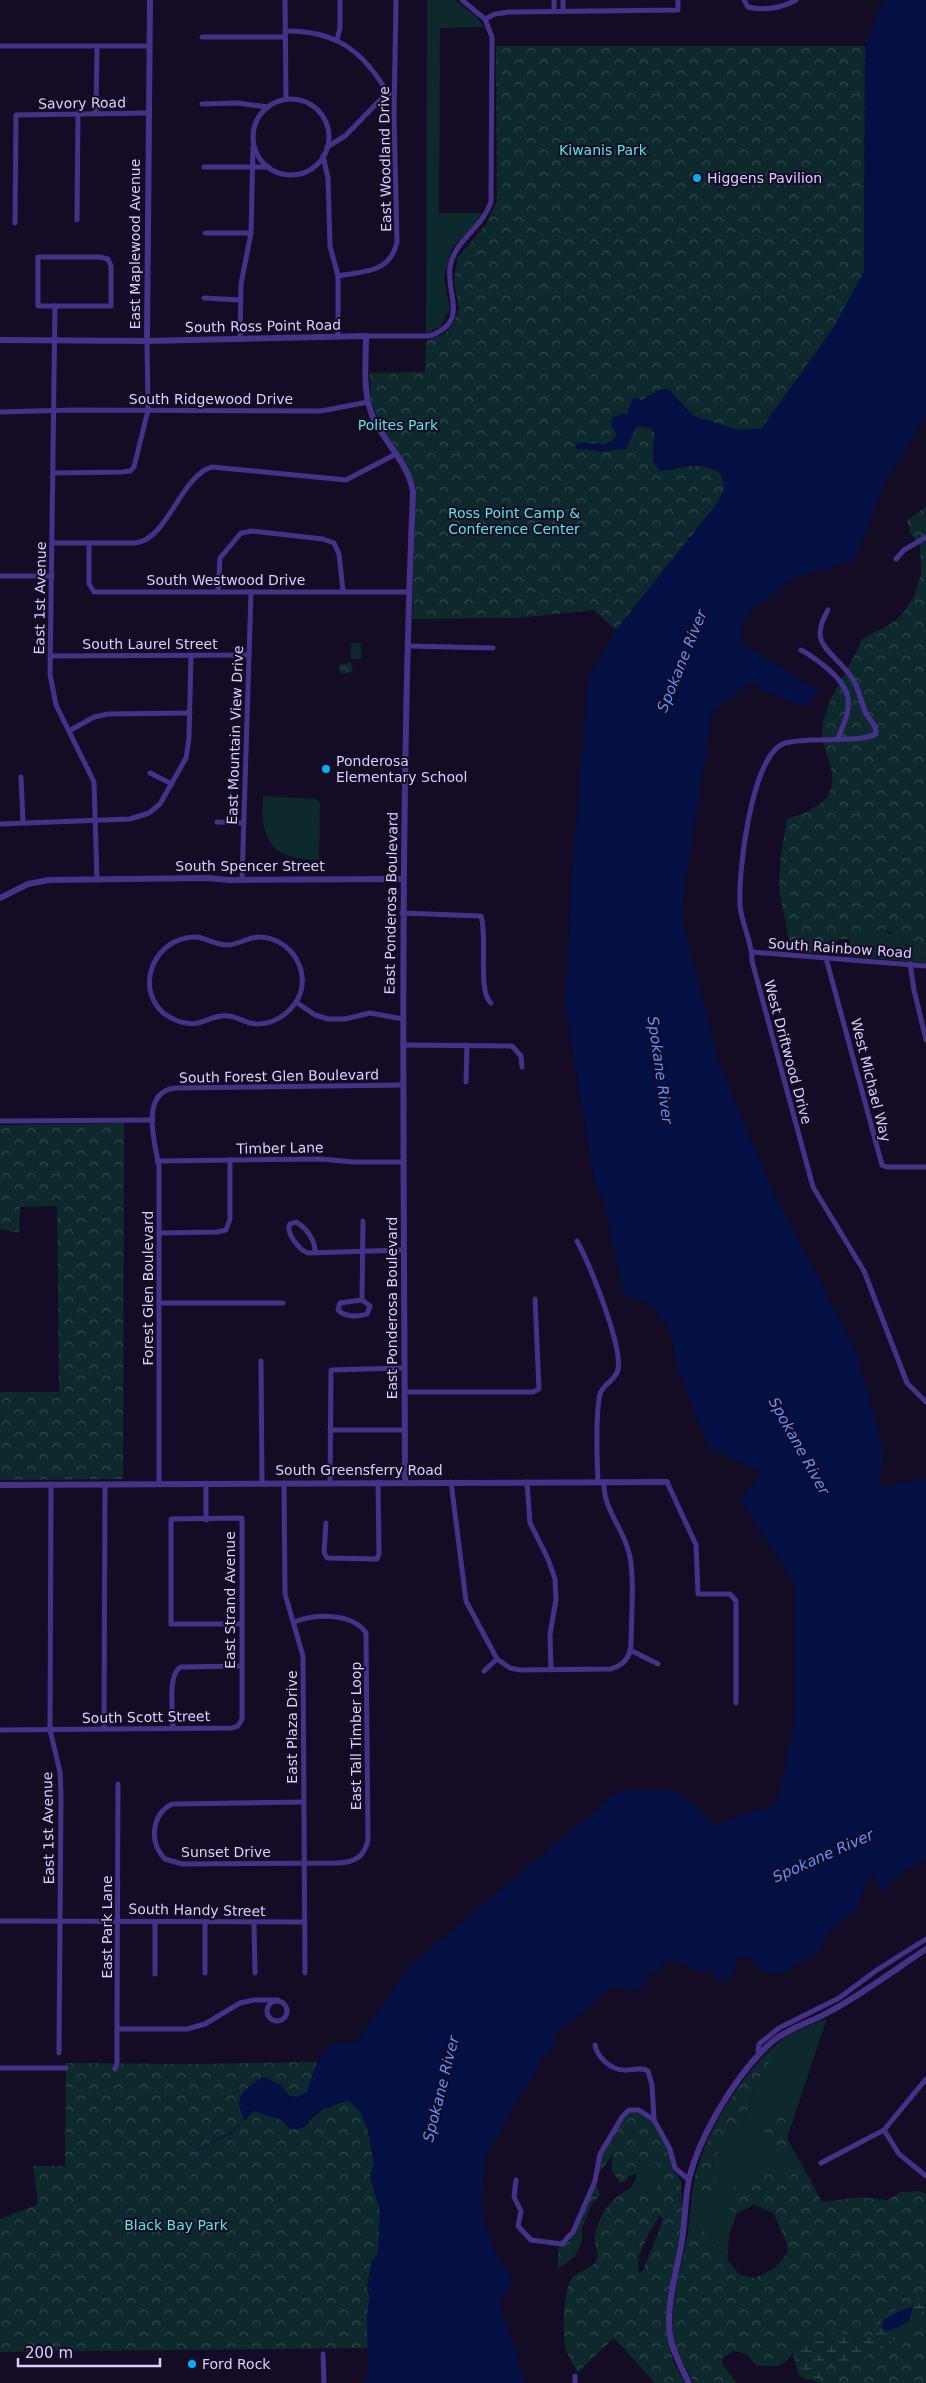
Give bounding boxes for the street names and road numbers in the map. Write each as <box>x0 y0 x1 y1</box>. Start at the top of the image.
street label: East Woodland Drive <box>376 86 394 232</box>
street label: Savory Road <box>38 94 126 112</box>
street label: East Maplewood Avenue <box>127 159 143 329</box>
street label: South Ross Point Road <box>185 317 341 335</box>
street label: South Ridgewood Drive <box>129 391 293 407</box>
street label: East 1st Avenue <box>31 541 49 655</box>
street label: South Westwood Drive <box>147 572 305 588</box>
street label: South Laurel Street <box>82 636 218 652</box>
street label: East Mountain View Drive <box>224 645 246 825</box>
street label: East Ponderosa Boulevard <box>381 812 401 994</box>
street label: South Spencer Street <box>175 858 325 874</box>
street label: South Rainbow Road <box>767 935 913 961</box>
street label: West Driftwood Drive <box>761 978 815 1126</box>
street label: West Michael Way <box>848 1017 894 1143</box>
street label: South Forest Glen Boulevard <box>179 1066 379 1086</box>
street label: Timber Lane <box>235 1139 324 1157</box>
street label: Forest Glen Boulevard <box>140 1211 156 1365</box>
street label: East Ponderosa Boulevard <box>384 1217 400 1399</box>
street label: South Greensferry Road <box>275 1462 443 1478</box>
street label: East Strand Avenue <box>222 1531 238 1669</box>
street label: East Tall Timber Loop <box>348 1662 364 1810</box>
street label: East Plaza Drive <box>284 1670 300 1784</box>
street label: South Scott Street <box>82 1708 211 1726</box>
street label: East 1st Avenue <box>39 1771 57 1885</box>
street label: Sunset Drive <box>181 1844 271 1860</box>
street label: East Park Lane <box>99 1875 115 1979</box>
street label: South Handy Street <box>128 1901 266 1919</box>

